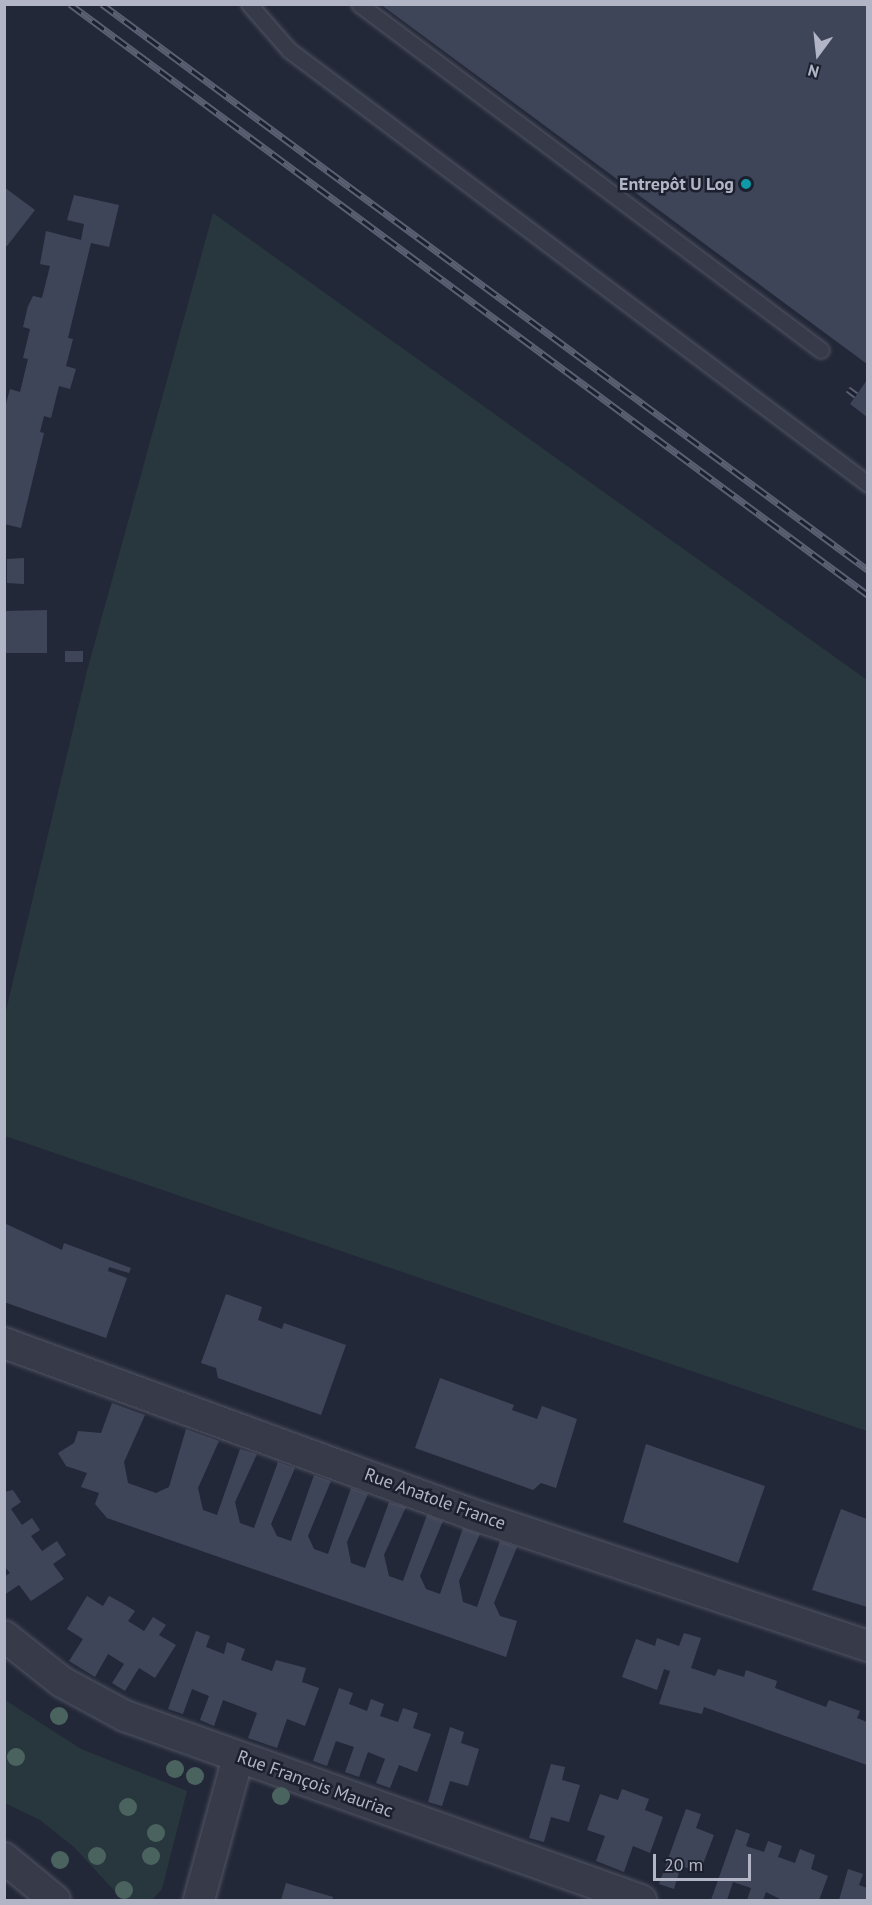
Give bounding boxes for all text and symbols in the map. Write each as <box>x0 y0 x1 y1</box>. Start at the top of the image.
north arrow <box>788 24 848 84</box>
text: N <box>806 60 821 82</box>
place label: Entrepôt U Log <box>619 173 734 195</box>
marker: Entrepôt U Log <box>739 177 753 191</box>
street label: Rue Anatole France <box>361 1463 509 1535</box>
street label: Rue François Mauriac <box>234 1746 396 1822</box>
scale bar <box>656 1842 754 1880</box>
text: 20 m <box>664 1853 703 1876</box>

